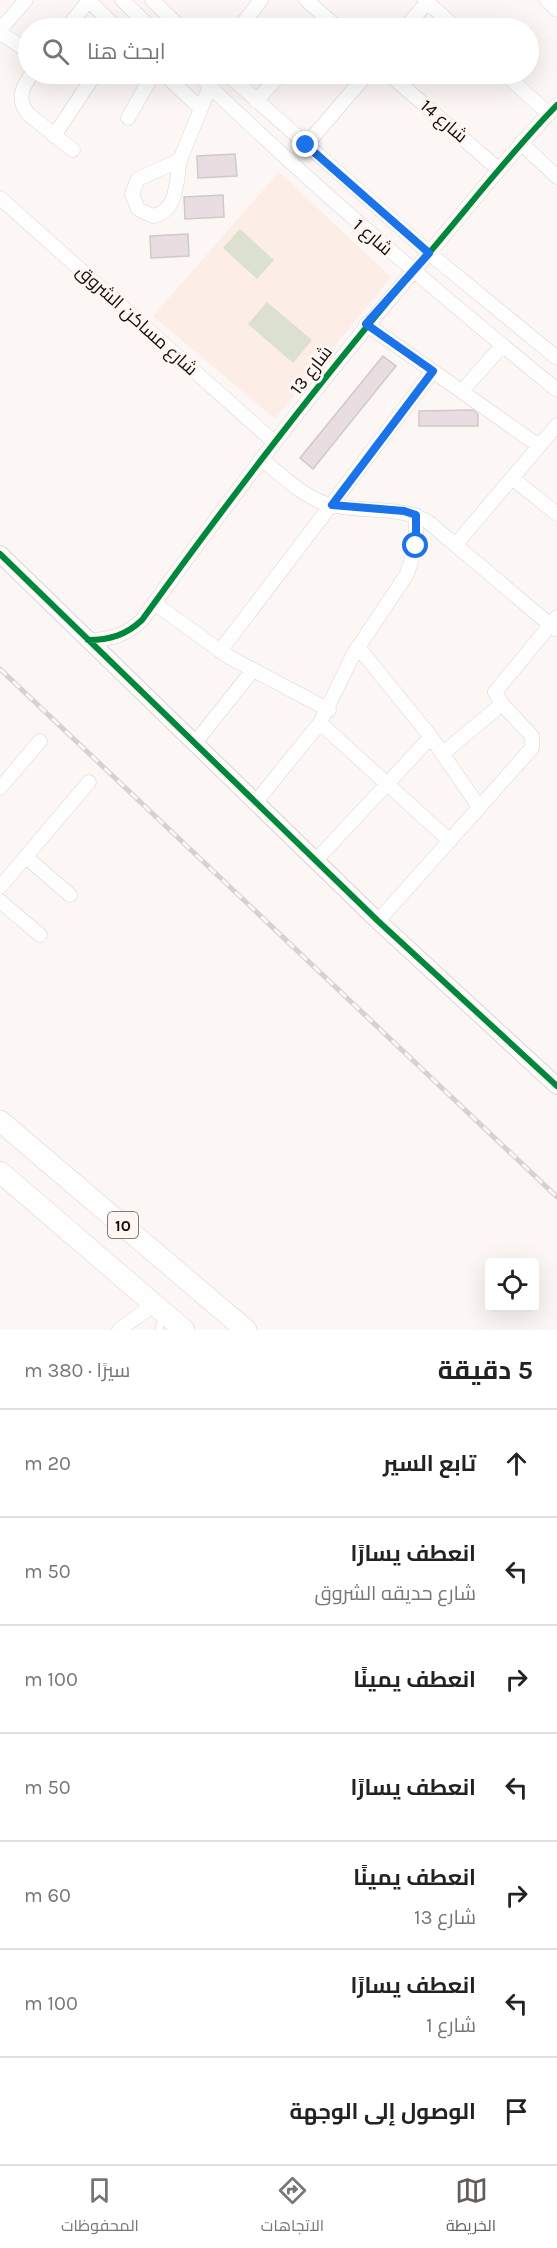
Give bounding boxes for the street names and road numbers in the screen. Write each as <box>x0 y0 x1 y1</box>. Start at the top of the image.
street label: شارع 14 <box>415 95 472 148</box>
street label: شارع 1 <box>348 214 397 261</box>
street label: شارع مساكن الشروق <box>71 260 202 381</box>
street label: شارع 13 <box>285 341 338 399</box>
road number: 10 <box>108 1212 138 1238</box>

